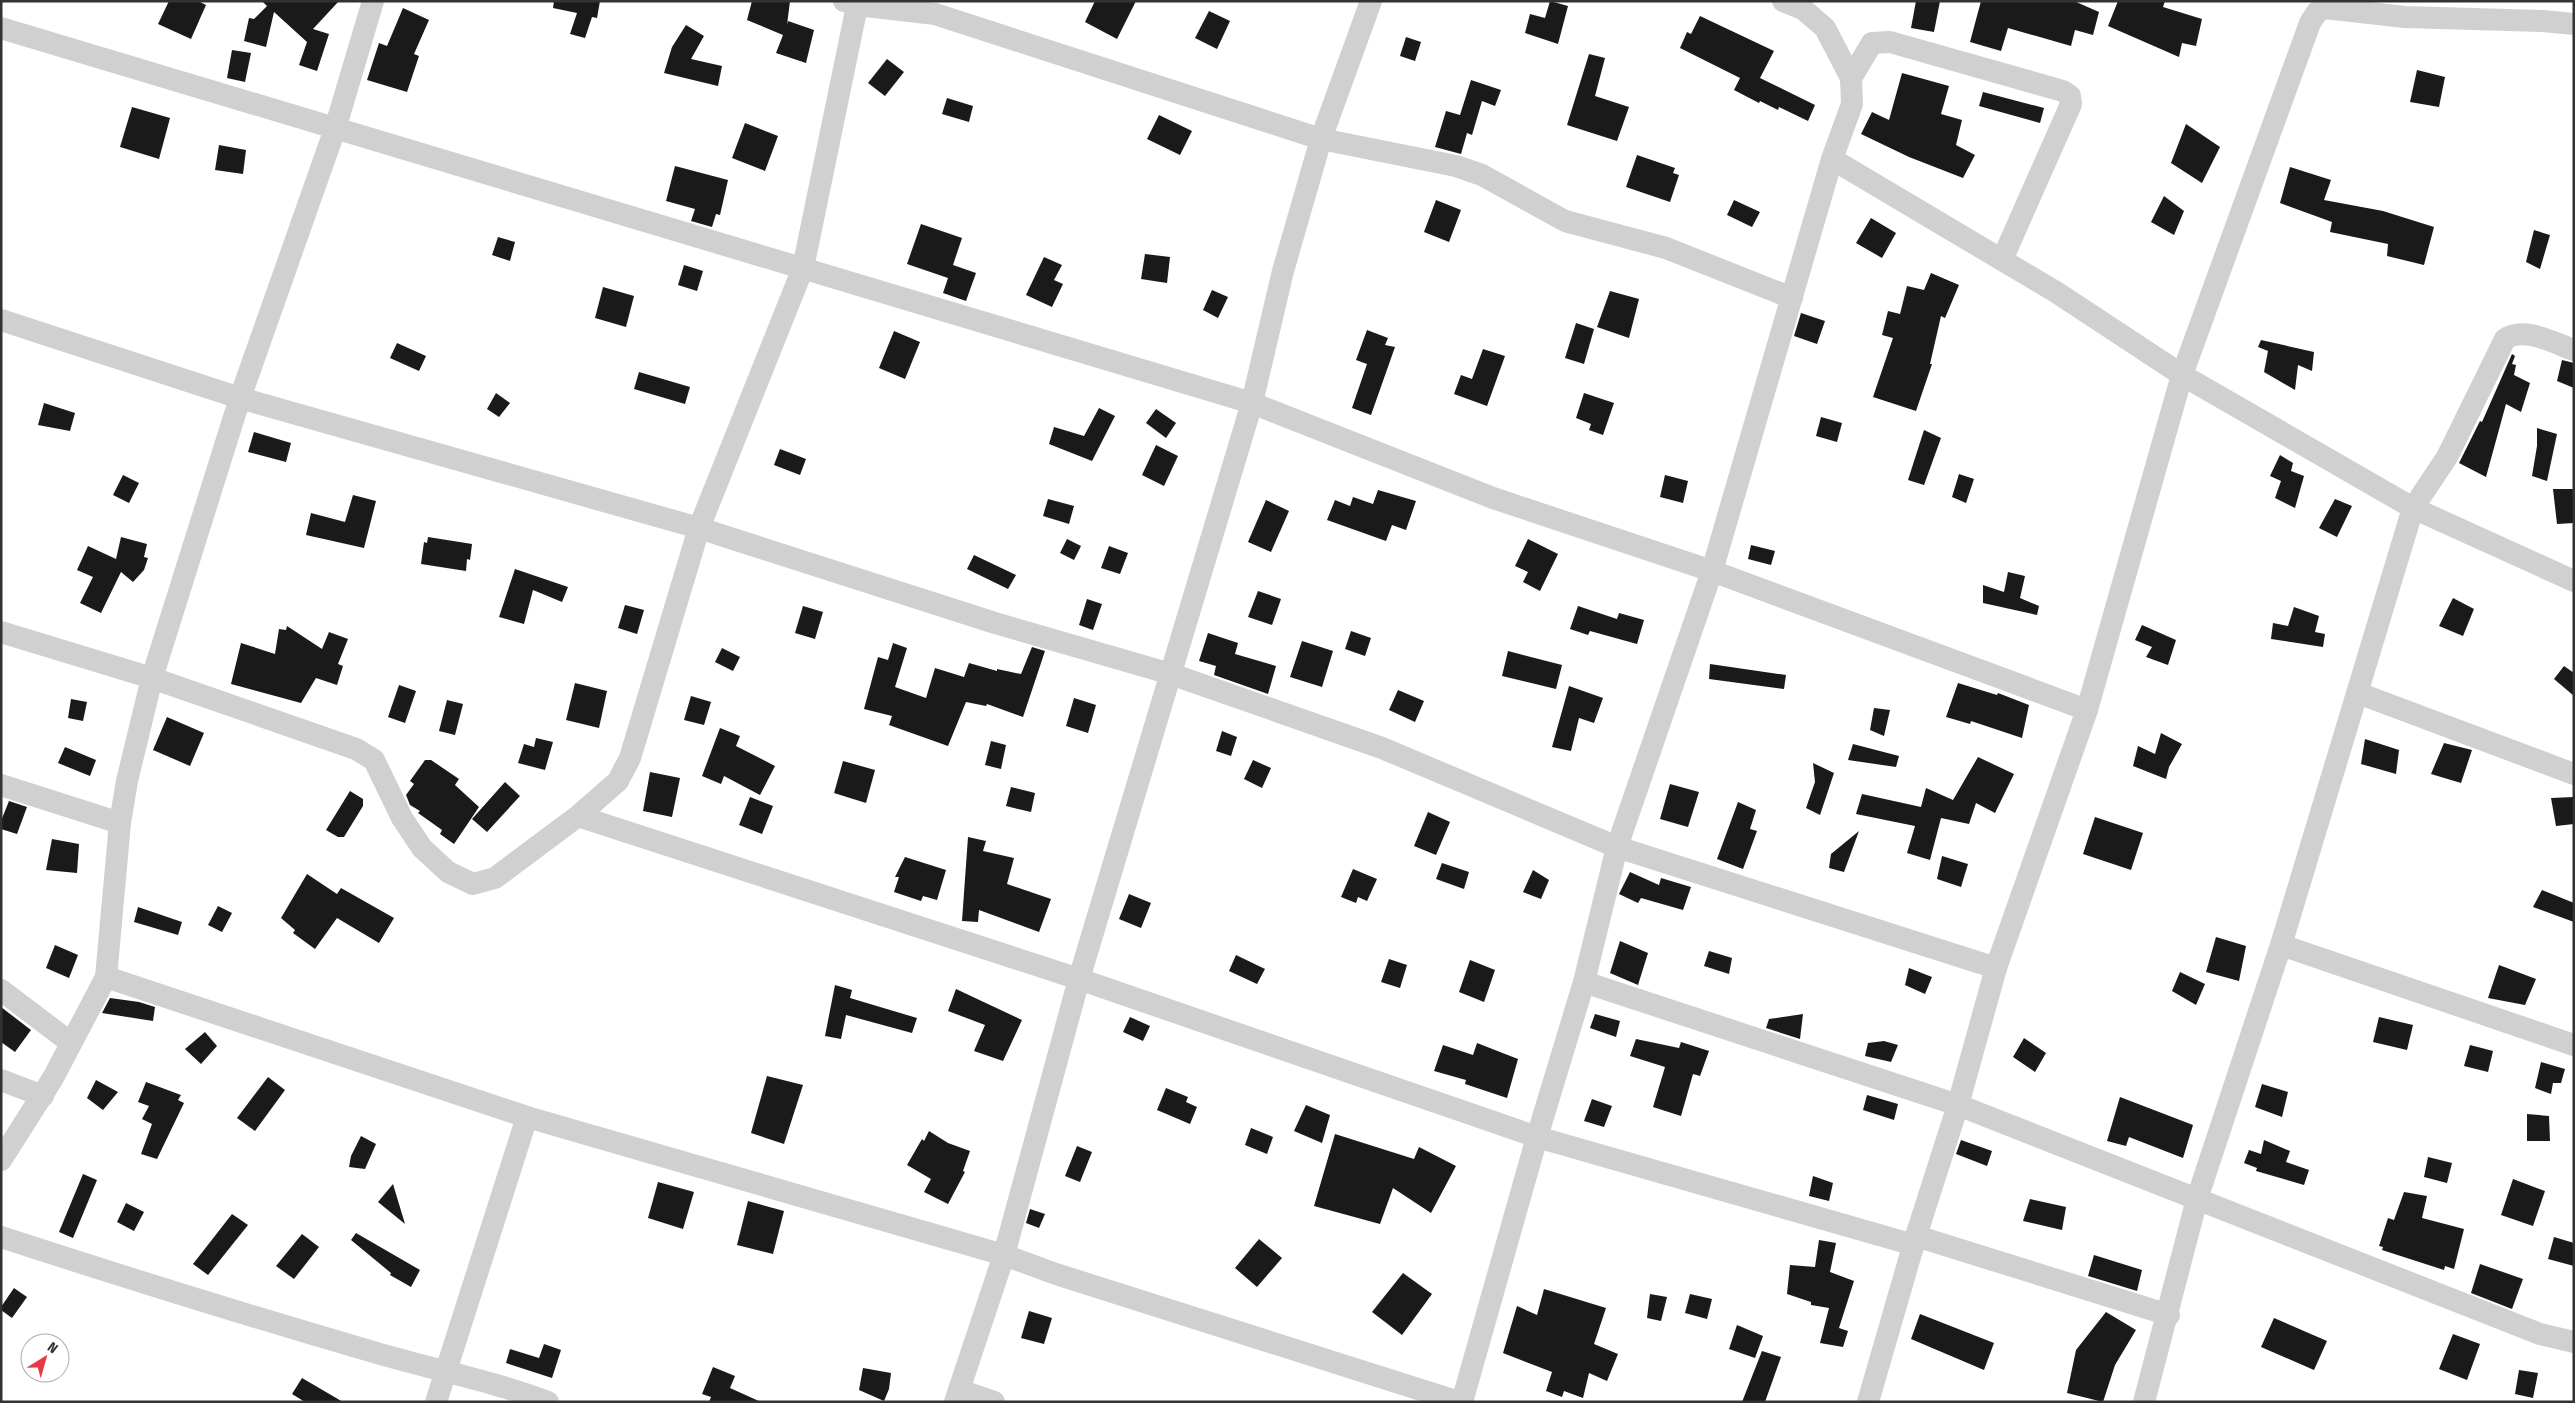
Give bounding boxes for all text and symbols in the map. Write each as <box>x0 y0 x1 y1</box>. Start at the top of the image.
north arrow <box>20 1333 70 1383</box>
text: N <box>44 1339 61 1357</box>

